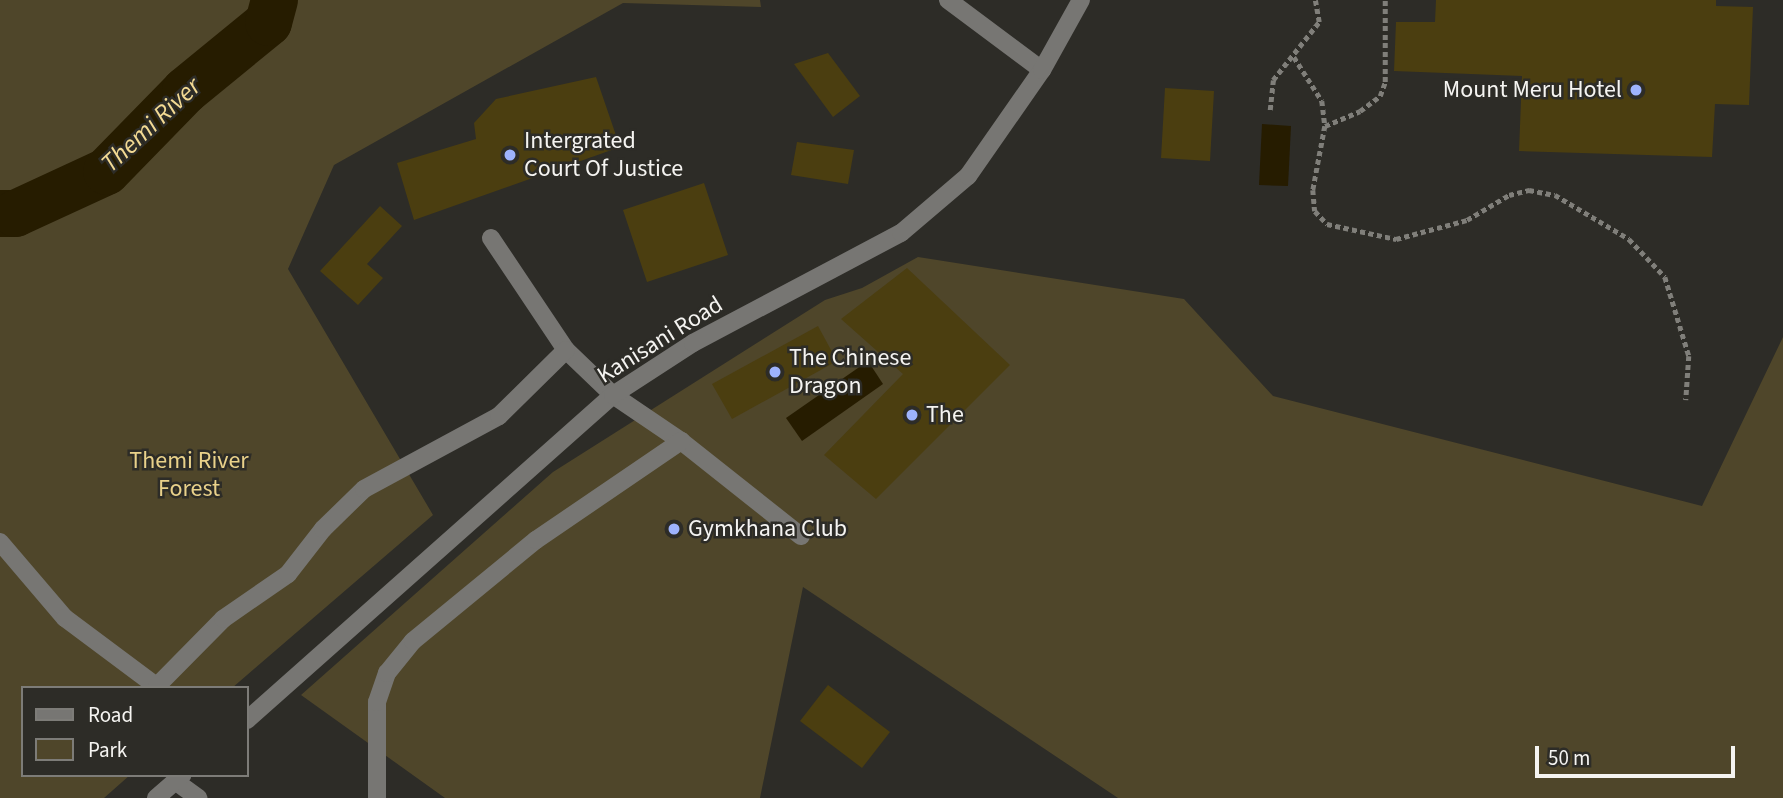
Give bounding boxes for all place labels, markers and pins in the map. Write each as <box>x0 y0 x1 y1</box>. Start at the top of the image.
place label: Mount Meru Hotel <box>1443 76 1622 104</box>
marker: Mount Meru Hotel <box>1628 82 1644 98</box>
place label: Intergrated Court Of Justice <box>524 127 683 183</box>
marker: Intergrated Court Of Justice <box>502 147 518 163</box>
place label: The Chinese Dragon <box>789 344 911 400</box>
marker: The Chinese Dragon <box>767 364 783 380</box>
place label: The <box>926 401 964 429</box>
marker: The <box>904 407 920 423</box>
place label: Gymkhana Club <box>688 515 847 543</box>
marker: Gymkhana Club <box>666 521 682 537</box>

